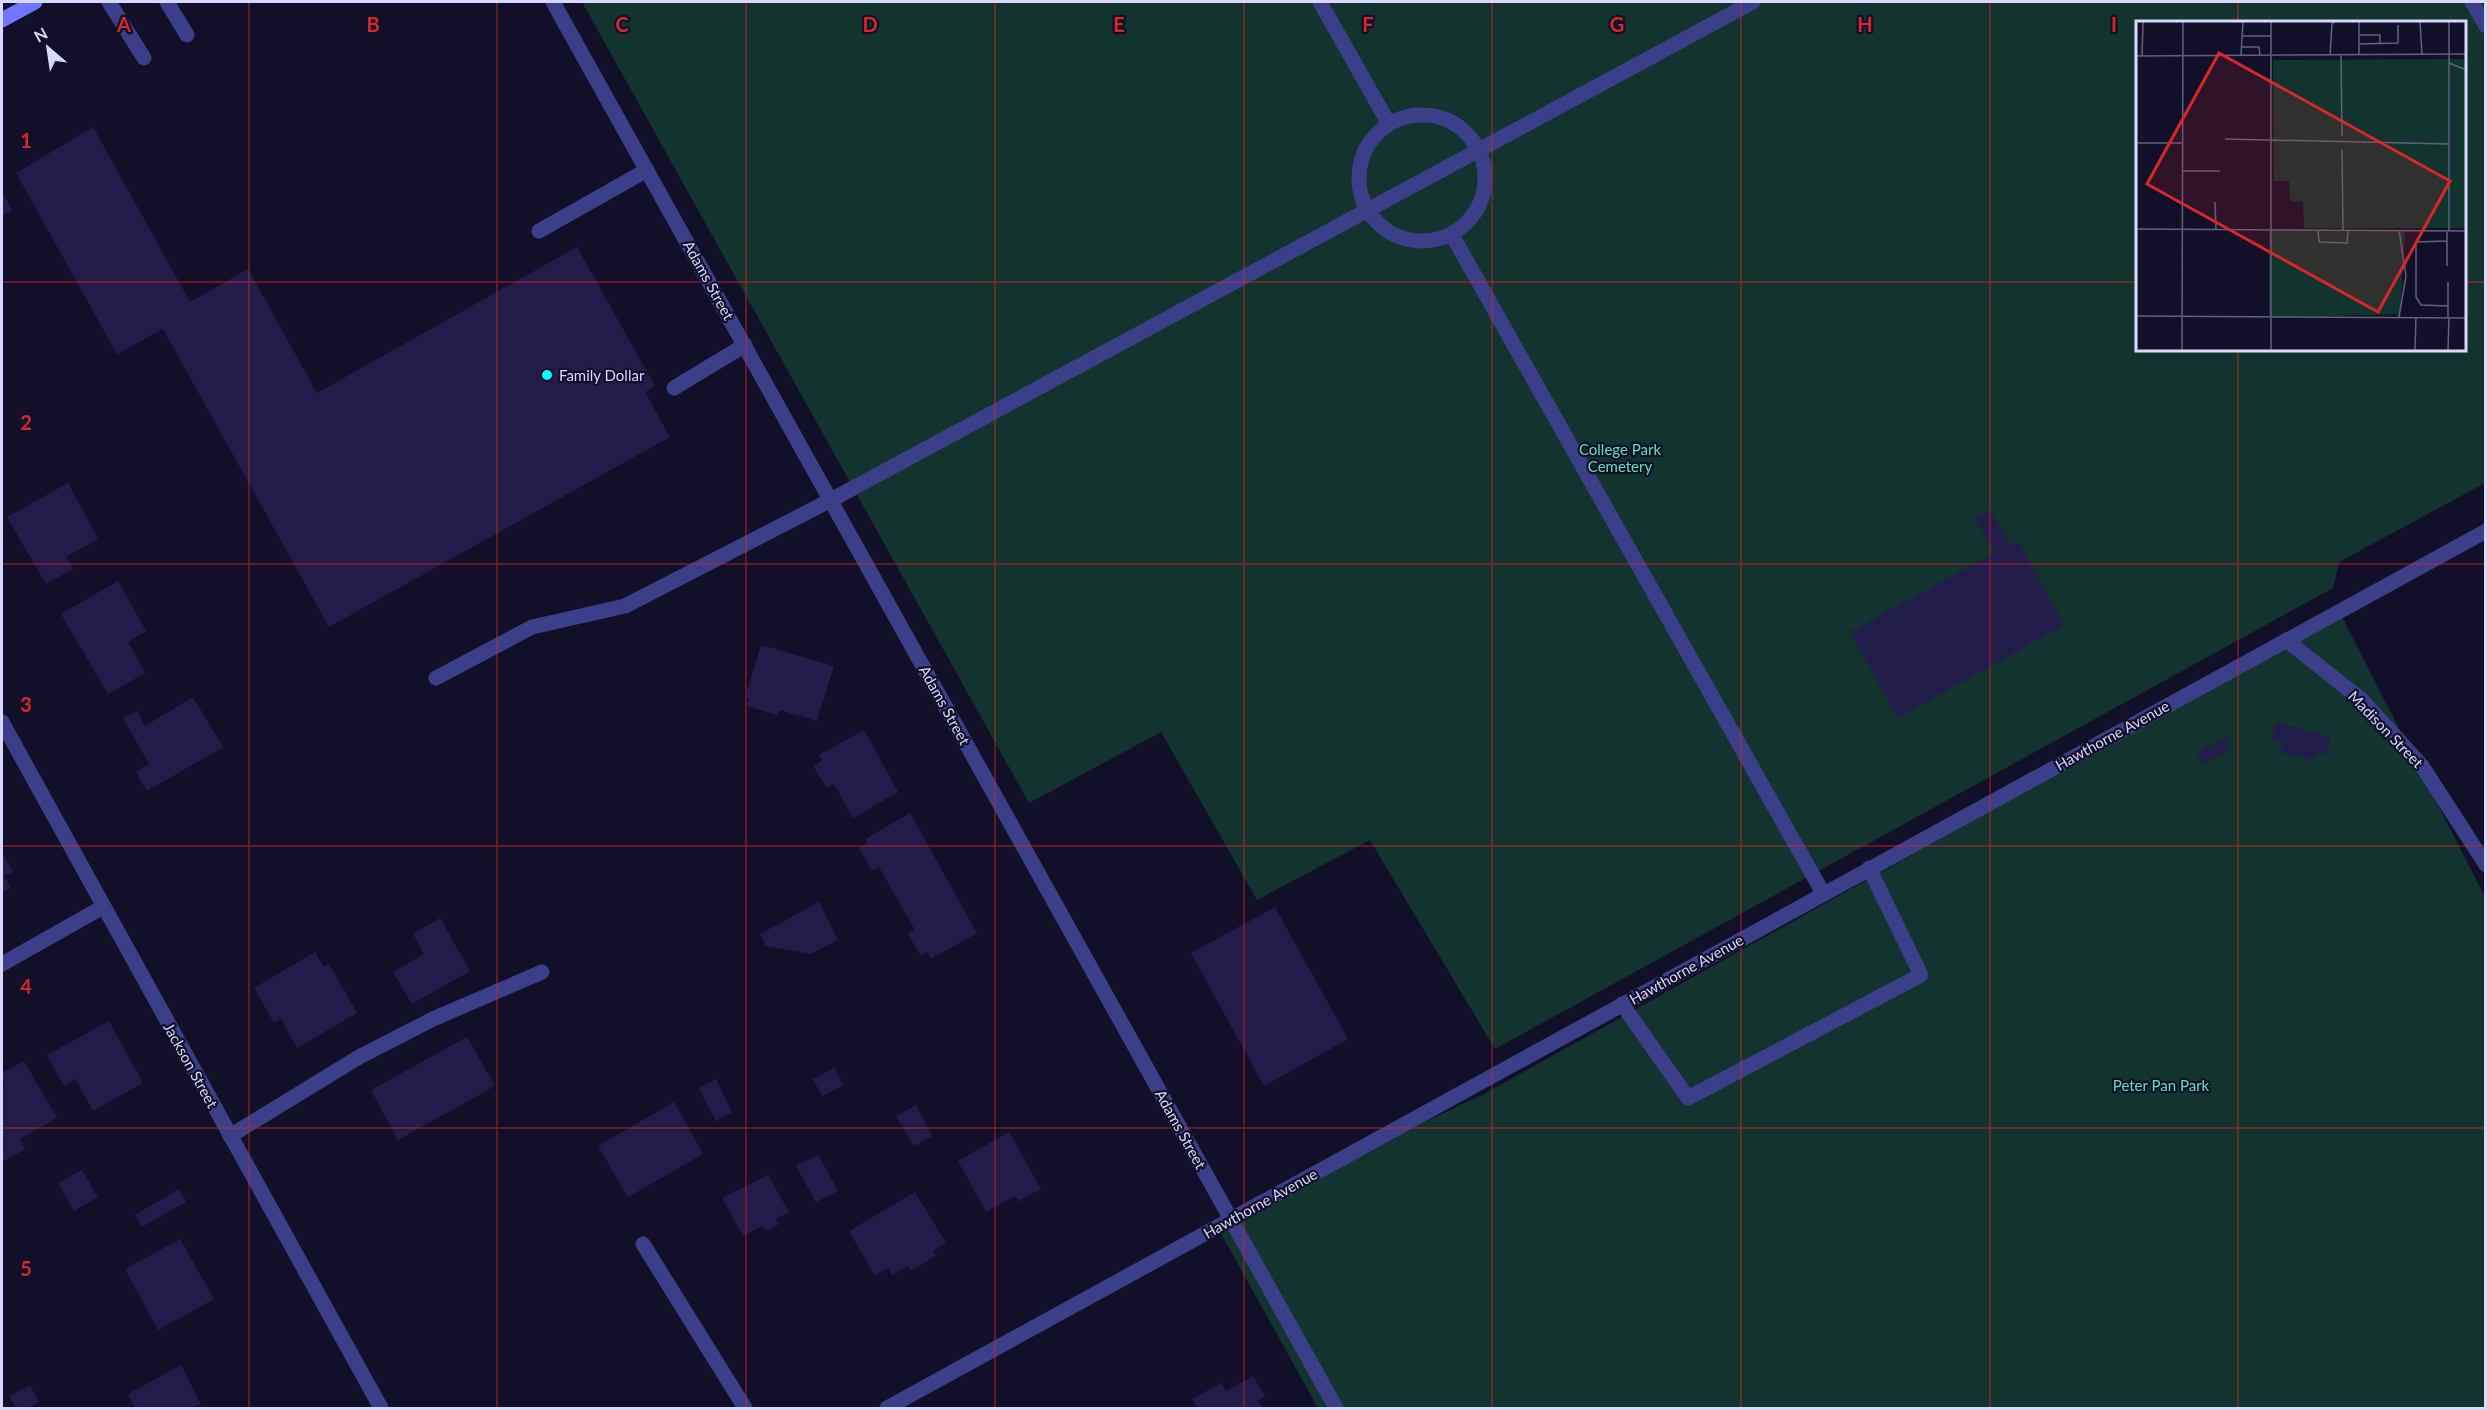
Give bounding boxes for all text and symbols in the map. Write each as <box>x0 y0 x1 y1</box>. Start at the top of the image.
text: A <box>116 12 131 36</box>
text: B <box>366 12 380 36</box>
text: C <box>615 12 629 36</box>
text: D <box>862 12 878 36</box>
text: E <box>1113 12 1125 36</box>
text: F <box>1362 12 1374 36</box>
text: G <box>1610 12 1624 36</box>
text: H <box>1857 12 1873 36</box>
text: I <box>2111 12 2117 36</box>
north arrow <box>18 18 78 78</box>
inset map <box>2136 21 2466 351</box>
text: N <box>30 23 50 46</box>
text: 1 <box>20 128 32 152</box>
street label: Adams Street <box>680 237 739 323</box>
place label: Family Dollar <box>559 366 645 384</box>
marker: Family Dollar <box>540 368 554 382</box>
text: 2 <box>20 410 32 434</box>
park label: College Park Cemetery <box>1579 440 1661 475</box>
street label: Adams Street <box>916 662 975 748</box>
street label: Madison Street <box>2345 687 2428 772</box>
text: 3 <box>20 692 32 716</box>
street label: Hawthorne Avenue <box>2052 696 2172 774</box>
street label: Hawthorne Avenue <box>1626 930 1746 1008</box>
text: 4 <box>20 974 32 998</box>
street label: Jackson Street <box>160 1019 222 1111</box>
park label: Peter Pan Park <box>2113 1076 2210 1094</box>
street label: Adams Street <box>1152 1086 1211 1172</box>
street label: Hawthorne Avenue <box>1200 1164 1320 1242</box>
text: 5 <box>20 1256 32 1280</box>

